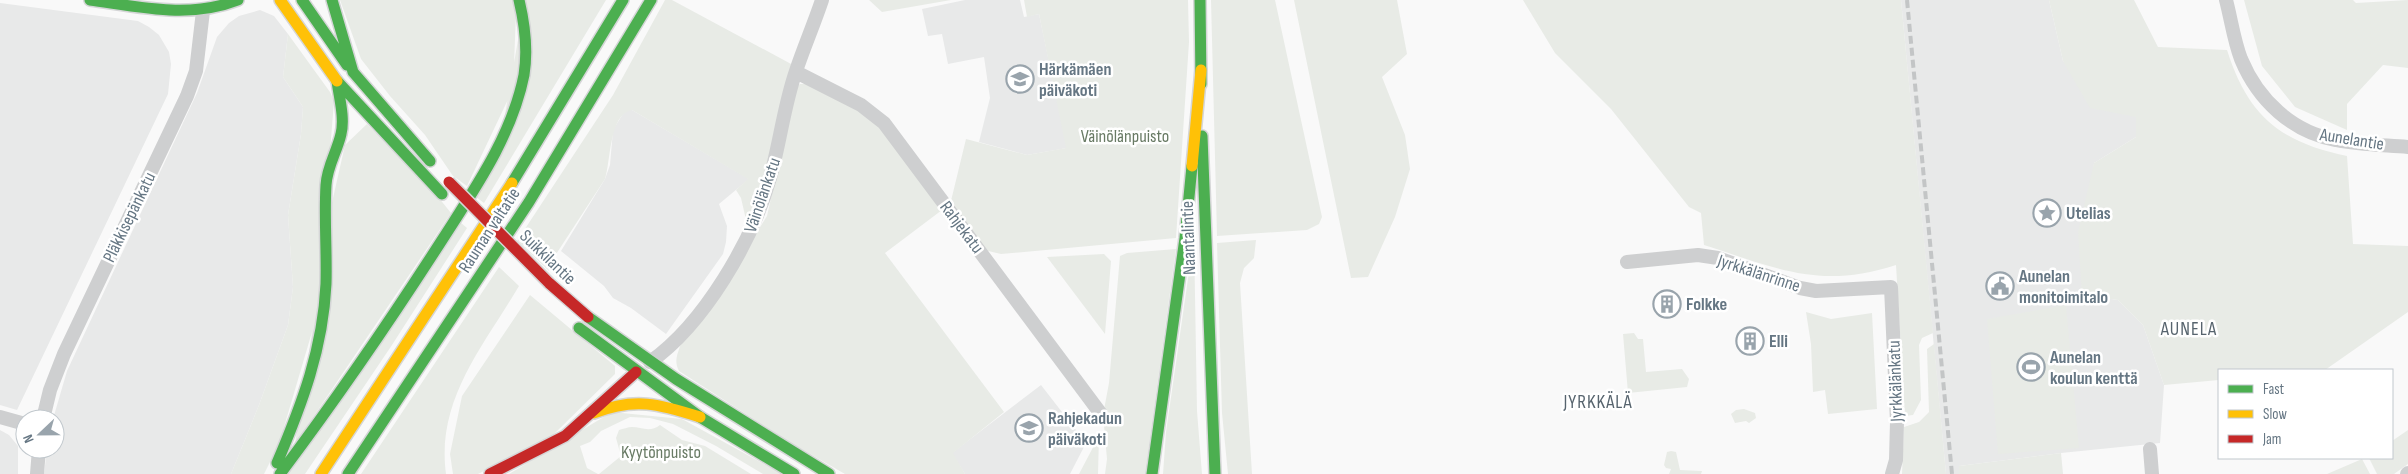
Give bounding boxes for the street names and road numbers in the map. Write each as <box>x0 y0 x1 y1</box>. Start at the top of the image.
street label: Aunelantie <box>2318 124 2385 155</box>
street label: Väinölänkatu <box>740 155 785 235</box>
street label: Pläkkisepänkatu <box>99 169 160 266</box>
street label: Rauman valtatie <box>454 184 525 277</box>
street label: Rahjekatu <box>935 197 988 258</box>
street label: Naantalintie <box>1177 201 1200 275</box>
street label: Suikkilantie <box>515 226 580 289</box>
street label: Jyrkkälänrinne <box>1714 250 1803 297</box>
street label: Jyrkkälänkatu <box>1884 340 1907 423</box>

